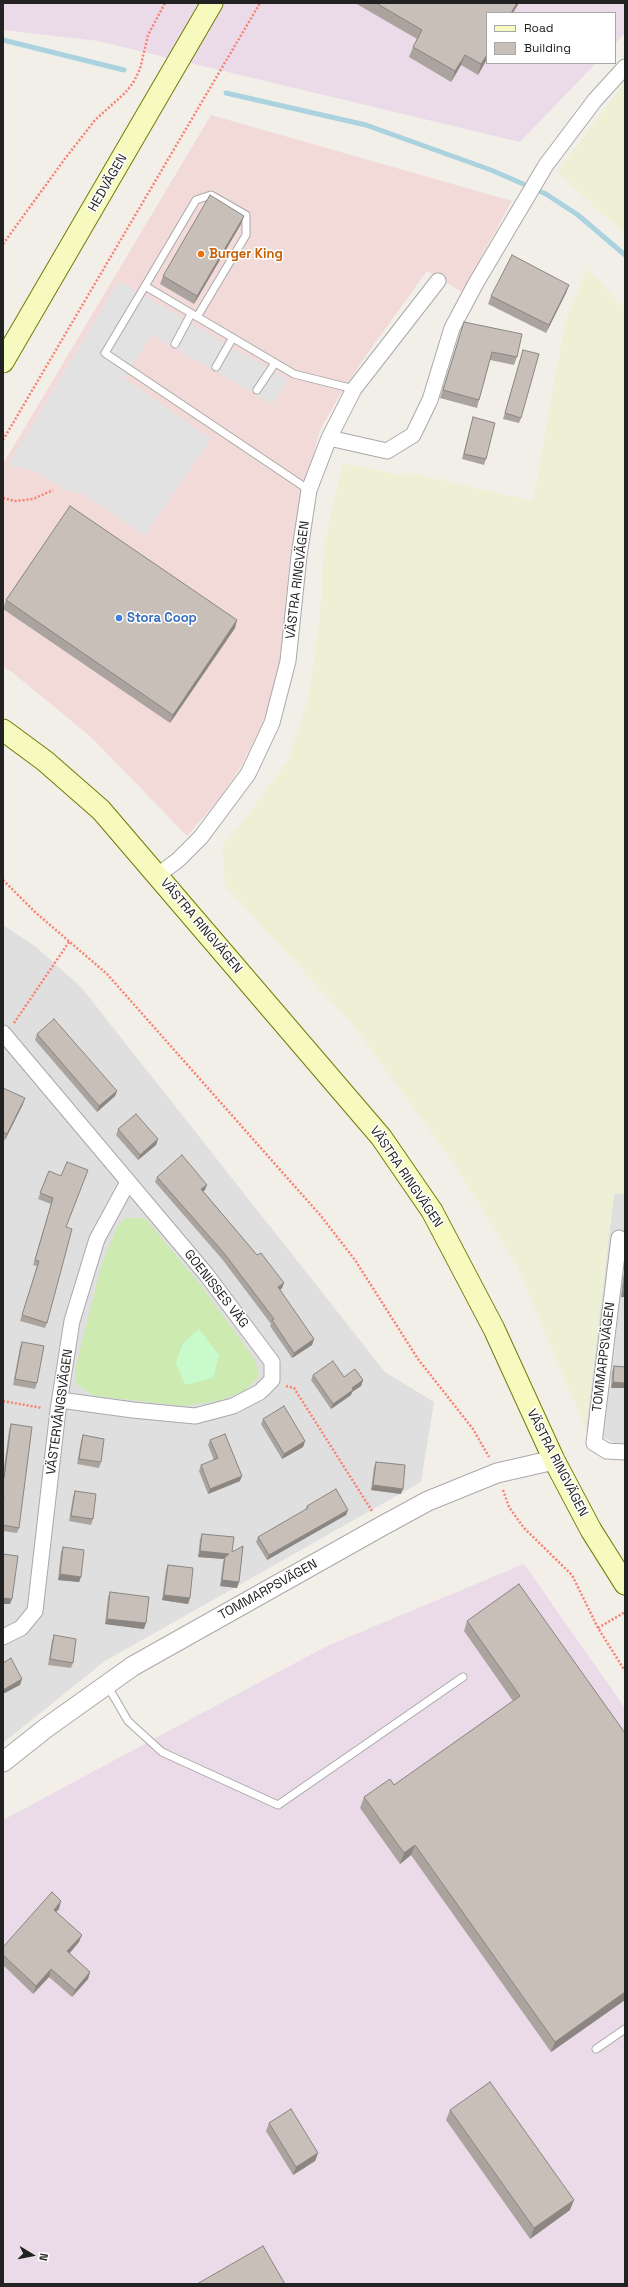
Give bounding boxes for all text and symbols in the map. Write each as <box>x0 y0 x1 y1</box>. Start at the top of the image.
legend <box>486 12 616 64</box>
text: Road <box>524 20 553 36</box>
text: Building <box>524 40 571 56</box>
street label: HEDVÄGEN <box>85 151 131 215</box>
place label: Burger King <box>209 246 283 262</box>
marker: Burger King <box>196 249 206 259</box>
street label: VÄSTRA RINGVÄGEN <box>283 520 313 640</box>
place label: Stora Coop <box>127 610 197 626</box>
marker: Stora Coop <box>114 613 124 623</box>
street label: VÄSTRA RINGVÄGEN <box>157 875 245 977</box>
street label: VÄSTRA RINGVÄGEN <box>366 1123 446 1231</box>
street label: GOENISSES VÄG <box>181 1247 251 1331</box>
street label: TOMMARPSVÄGEN <box>590 1301 618 1413</box>
street label: VÄSTERVÅNGSVÄGEN <box>43 1348 77 1476</box>
street label: VÄSTRA RINGVÄGEN <box>523 1407 591 1519</box>
street label: TOMMARPSVÄGEN <box>216 1556 320 1624</box>
north arrow <box>12 2235 52 2275</box>
text: N <box>36 2252 51 2262</box>

